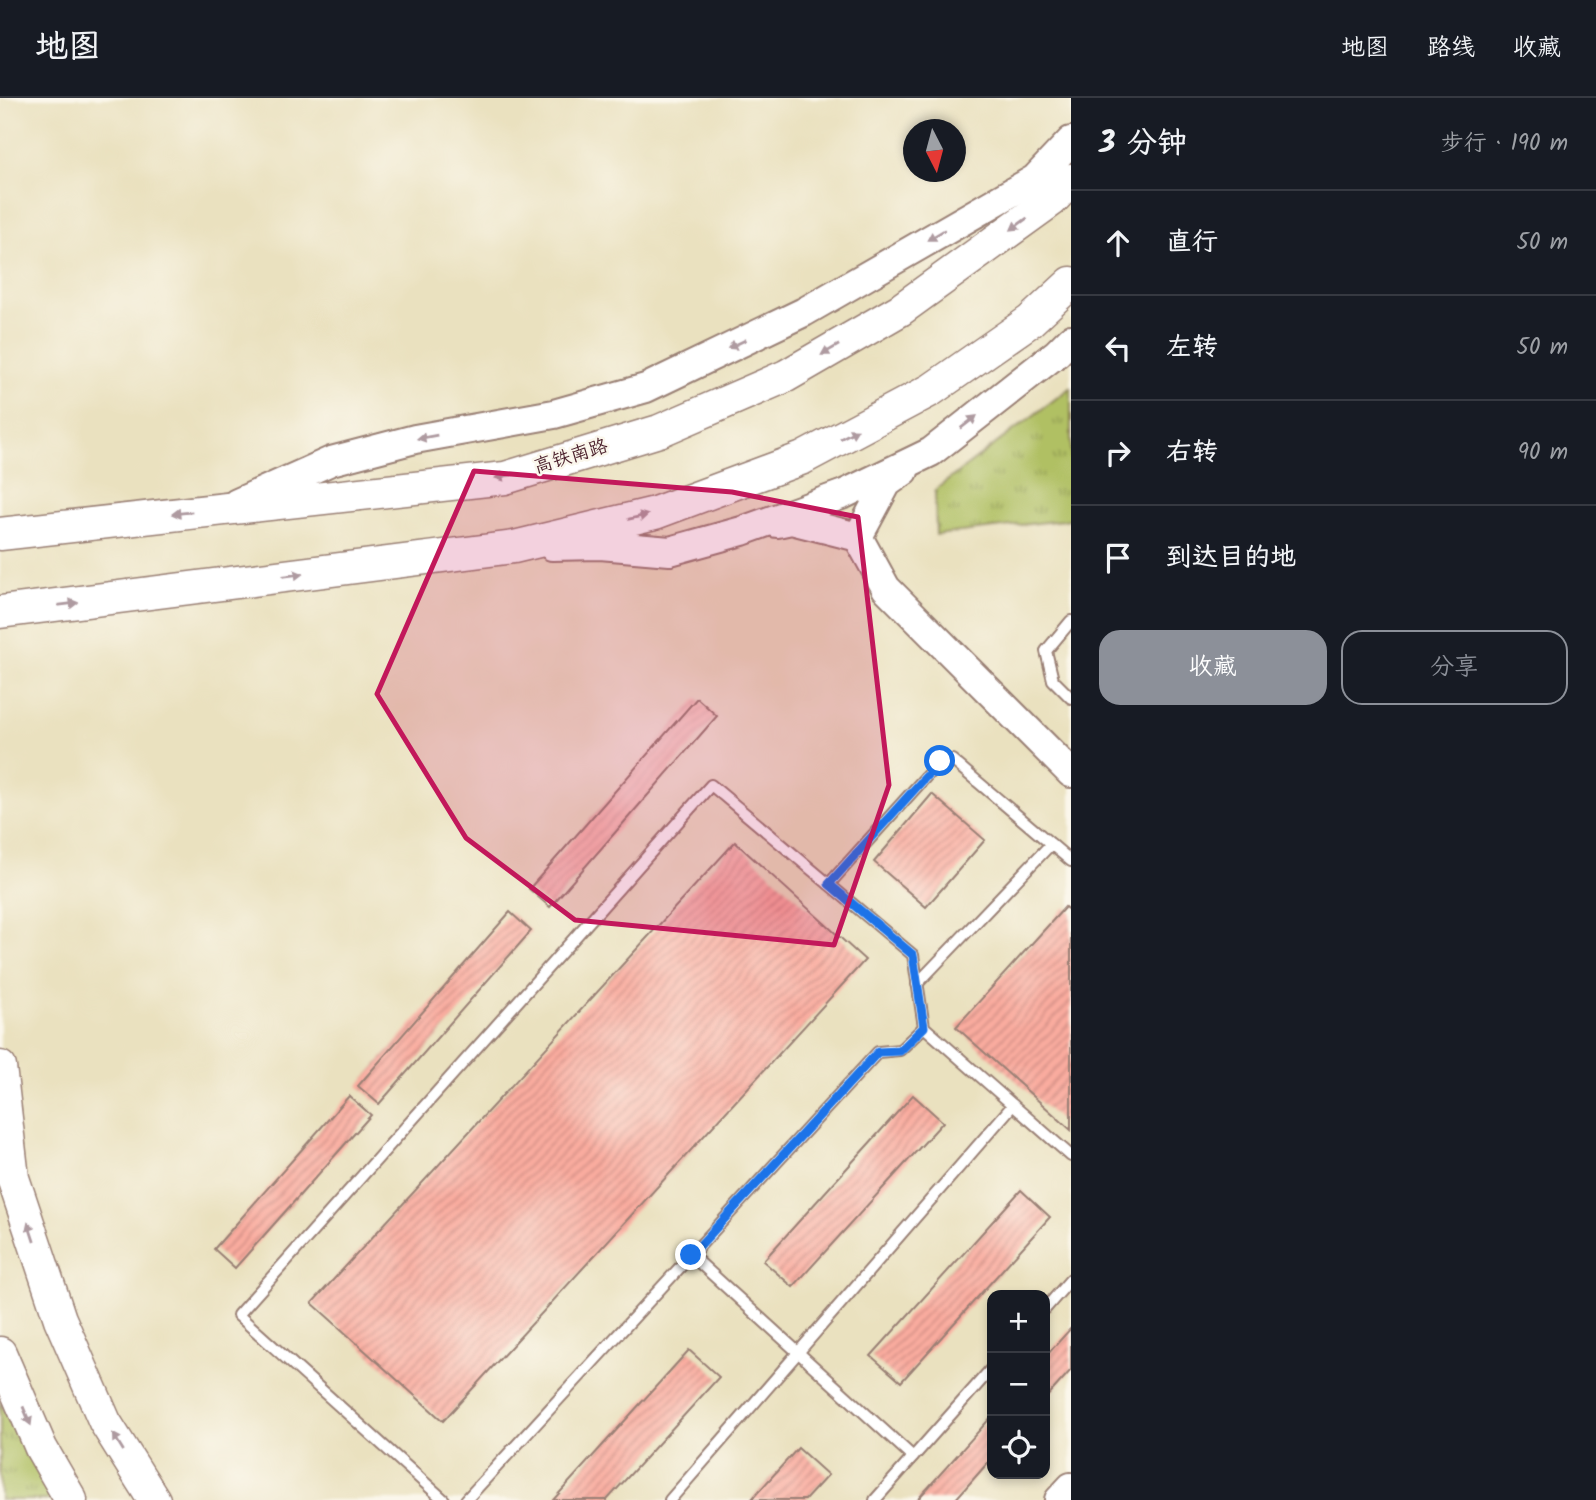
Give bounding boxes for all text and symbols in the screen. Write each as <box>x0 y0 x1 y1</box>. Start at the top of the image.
text: 地图 <box>35 22 101 75</box>
text: 地图 <box>1341 29 1389 68</box>
text: 路线 <box>1427 29 1475 68</box>
text: 收藏 <box>1513 29 1561 68</box>
north arrow <box>903 119 966 182</box>
text: 3 分钟 <box>1099 120 1187 168</box>
text: 步行 · 190 m <box>1441 126 1568 162</box>
one-way arrow <box>1010 217 1028 231</box>
text: 直行 <box>1166 222 1218 264</box>
icon: ahead <box>1099 224 1137 262</box>
text: 50 m <box>1517 225 1568 261</box>
one-way arrow <box>926 228 945 241</box>
text: 左转 <box>1166 327 1218 369</box>
icon: left <box>1099 329 1137 367</box>
text: 50 m <box>1517 330 1568 366</box>
one-way arrow <box>727 339 747 350</box>
one-way arrow <box>821 344 840 356</box>
one-way arrow <box>960 415 978 430</box>
one-way arrow <box>839 428 859 439</box>
one-way arrow <box>416 432 438 443</box>
street label: 高铁南路 <box>530 432 612 482</box>
text: 右转 <box>1166 432 1218 474</box>
icon: right <box>1099 434 1137 472</box>
text: 90 m <box>1518 435 1568 471</box>
one-way arrow <box>494 471 516 482</box>
one-way arrow <box>171 508 193 519</box>
one-way arrow <box>627 512 649 523</box>
text: 到达目的地 <box>1166 537 1296 579</box>
icon: arrive <box>1099 539 1137 577</box>
one-way arrow <box>283 569 305 580</box>
one-way arrow <box>57 598 79 609</box>
button: 收藏 <box>1099 630 1327 705</box>
button: 分享 <box>1341 630 1568 705</box>
route start <box>924 745 955 776</box>
one-way arrow <box>26 1222 36 1243</box>
route end <box>675 1239 706 1270</box>
map controls <box>987 1290 1050 1479</box>
button: + <box>987 1290 1050 1353</box>
button: − <box>987 1353 1050 1416</box>
one-way arrow <box>22 1405 33 1426</box>
button: locate <box>987 1416 1050 1479</box>
one-way arrow <box>111 1432 124 1452</box>

